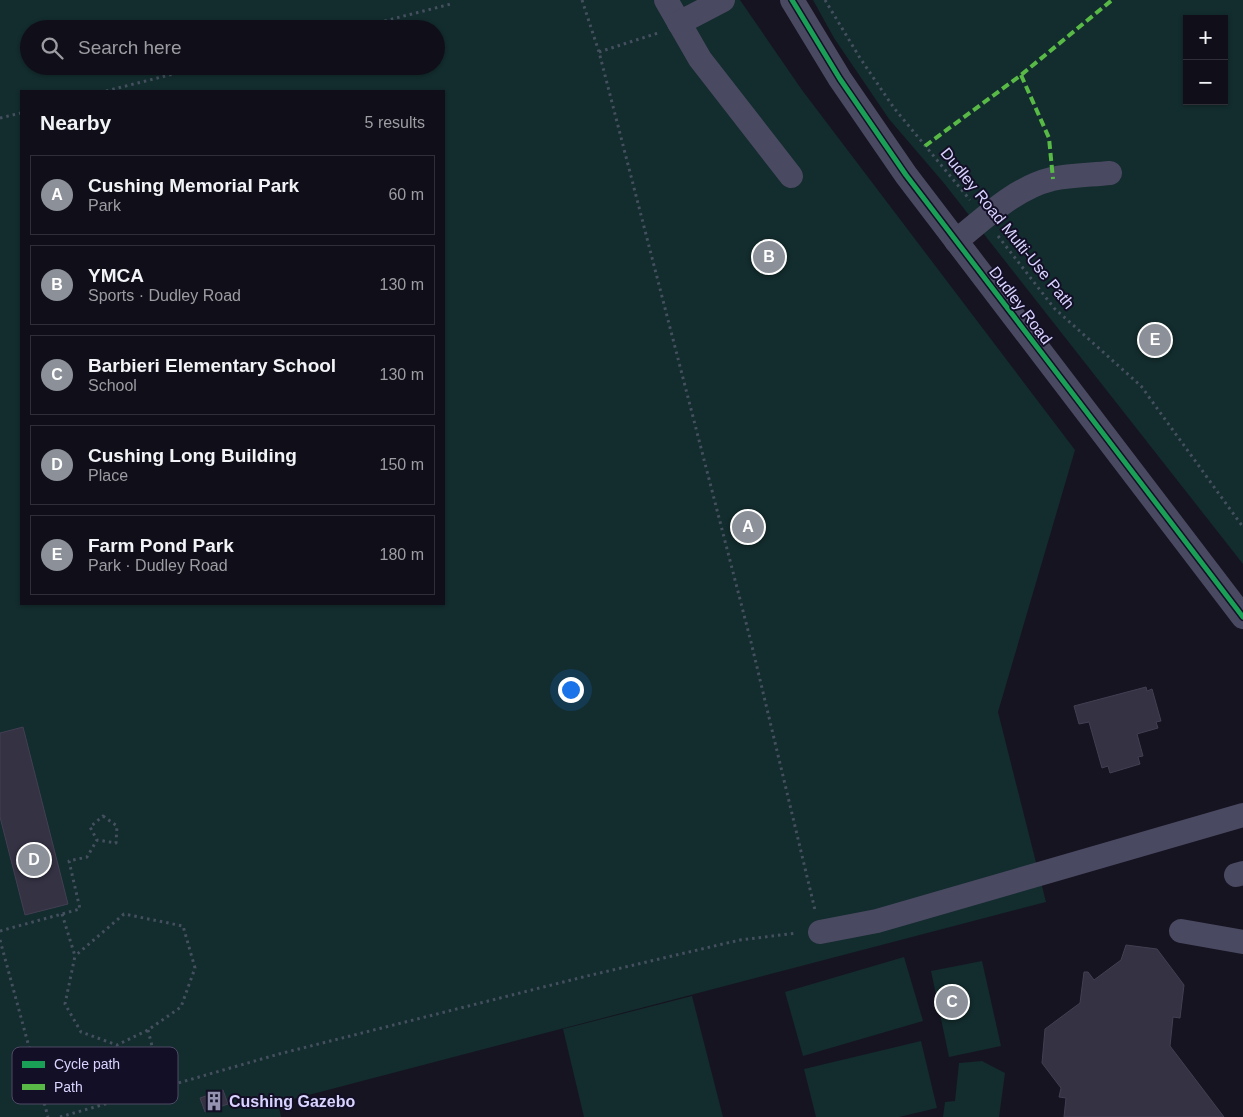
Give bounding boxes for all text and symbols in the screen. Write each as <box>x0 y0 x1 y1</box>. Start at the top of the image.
map controls <box>1183 15 1228 105</box>
button: + <box>1183 15 1228 60</box>
search box <box>20 20 445 75</box>
icon: search <box>38 34 66 62</box>
text: Search here <box>78 37 182 58</box>
button: − <box>1183 60 1228 105</box>
text: Nearby <box>40 111 111 134</box>
text: 5 results <box>365 114 425 131</box>
street label: Dudley Road Multi-Use Path <box>937 144 1079 312</box>
text: Cushing Memorial Park <box>88 175 299 196</box>
text: A <box>51 186 63 203</box>
text: 60 m <box>388 186 424 203</box>
text: Park <box>88 197 121 214</box>
pin: B <box>753 238 785 276</box>
street label: Dudley Road <box>985 262 1057 348</box>
text: YMCA <box>88 265 144 286</box>
text: B <box>51 276 63 293</box>
text: 130 m <box>380 276 424 293</box>
text: Sports · Dudley Road <box>88 287 241 304</box>
pin: E <box>1139 321 1171 359</box>
text: Barbieri Elementary School <box>88 355 336 376</box>
text: C <box>51 366 63 383</box>
text: 130 m <box>380 366 424 383</box>
text: School <box>88 377 137 394</box>
text: Cushing Long Building <box>88 445 297 466</box>
text: D <box>51 456 63 473</box>
text: 150 m <box>380 456 424 473</box>
text: Place <box>88 467 128 484</box>
pin: A <box>732 508 764 546</box>
text: Farm Pond Park <box>88 535 234 556</box>
text: E <box>52 546 62 563</box>
text: 180 m <box>380 546 424 563</box>
text: Park · Dudley Road <box>88 557 228 574</box>
your location <box>558 677 584 703</box>
pin: D <box>18 841 50 879</box>
pin: C <box>936 983 968 1021</box>
legend <box>12 1047 178 1104</box>
text: Cycle path <box>54 1056 120 1072</box>
text: Path <box>54 1079 83 1095</box>
building icon: Cushing Gazebo <box>203 1090 225 1112</box>
place label: Cushing Gazebo <box>229 1093 355 1110</box>

